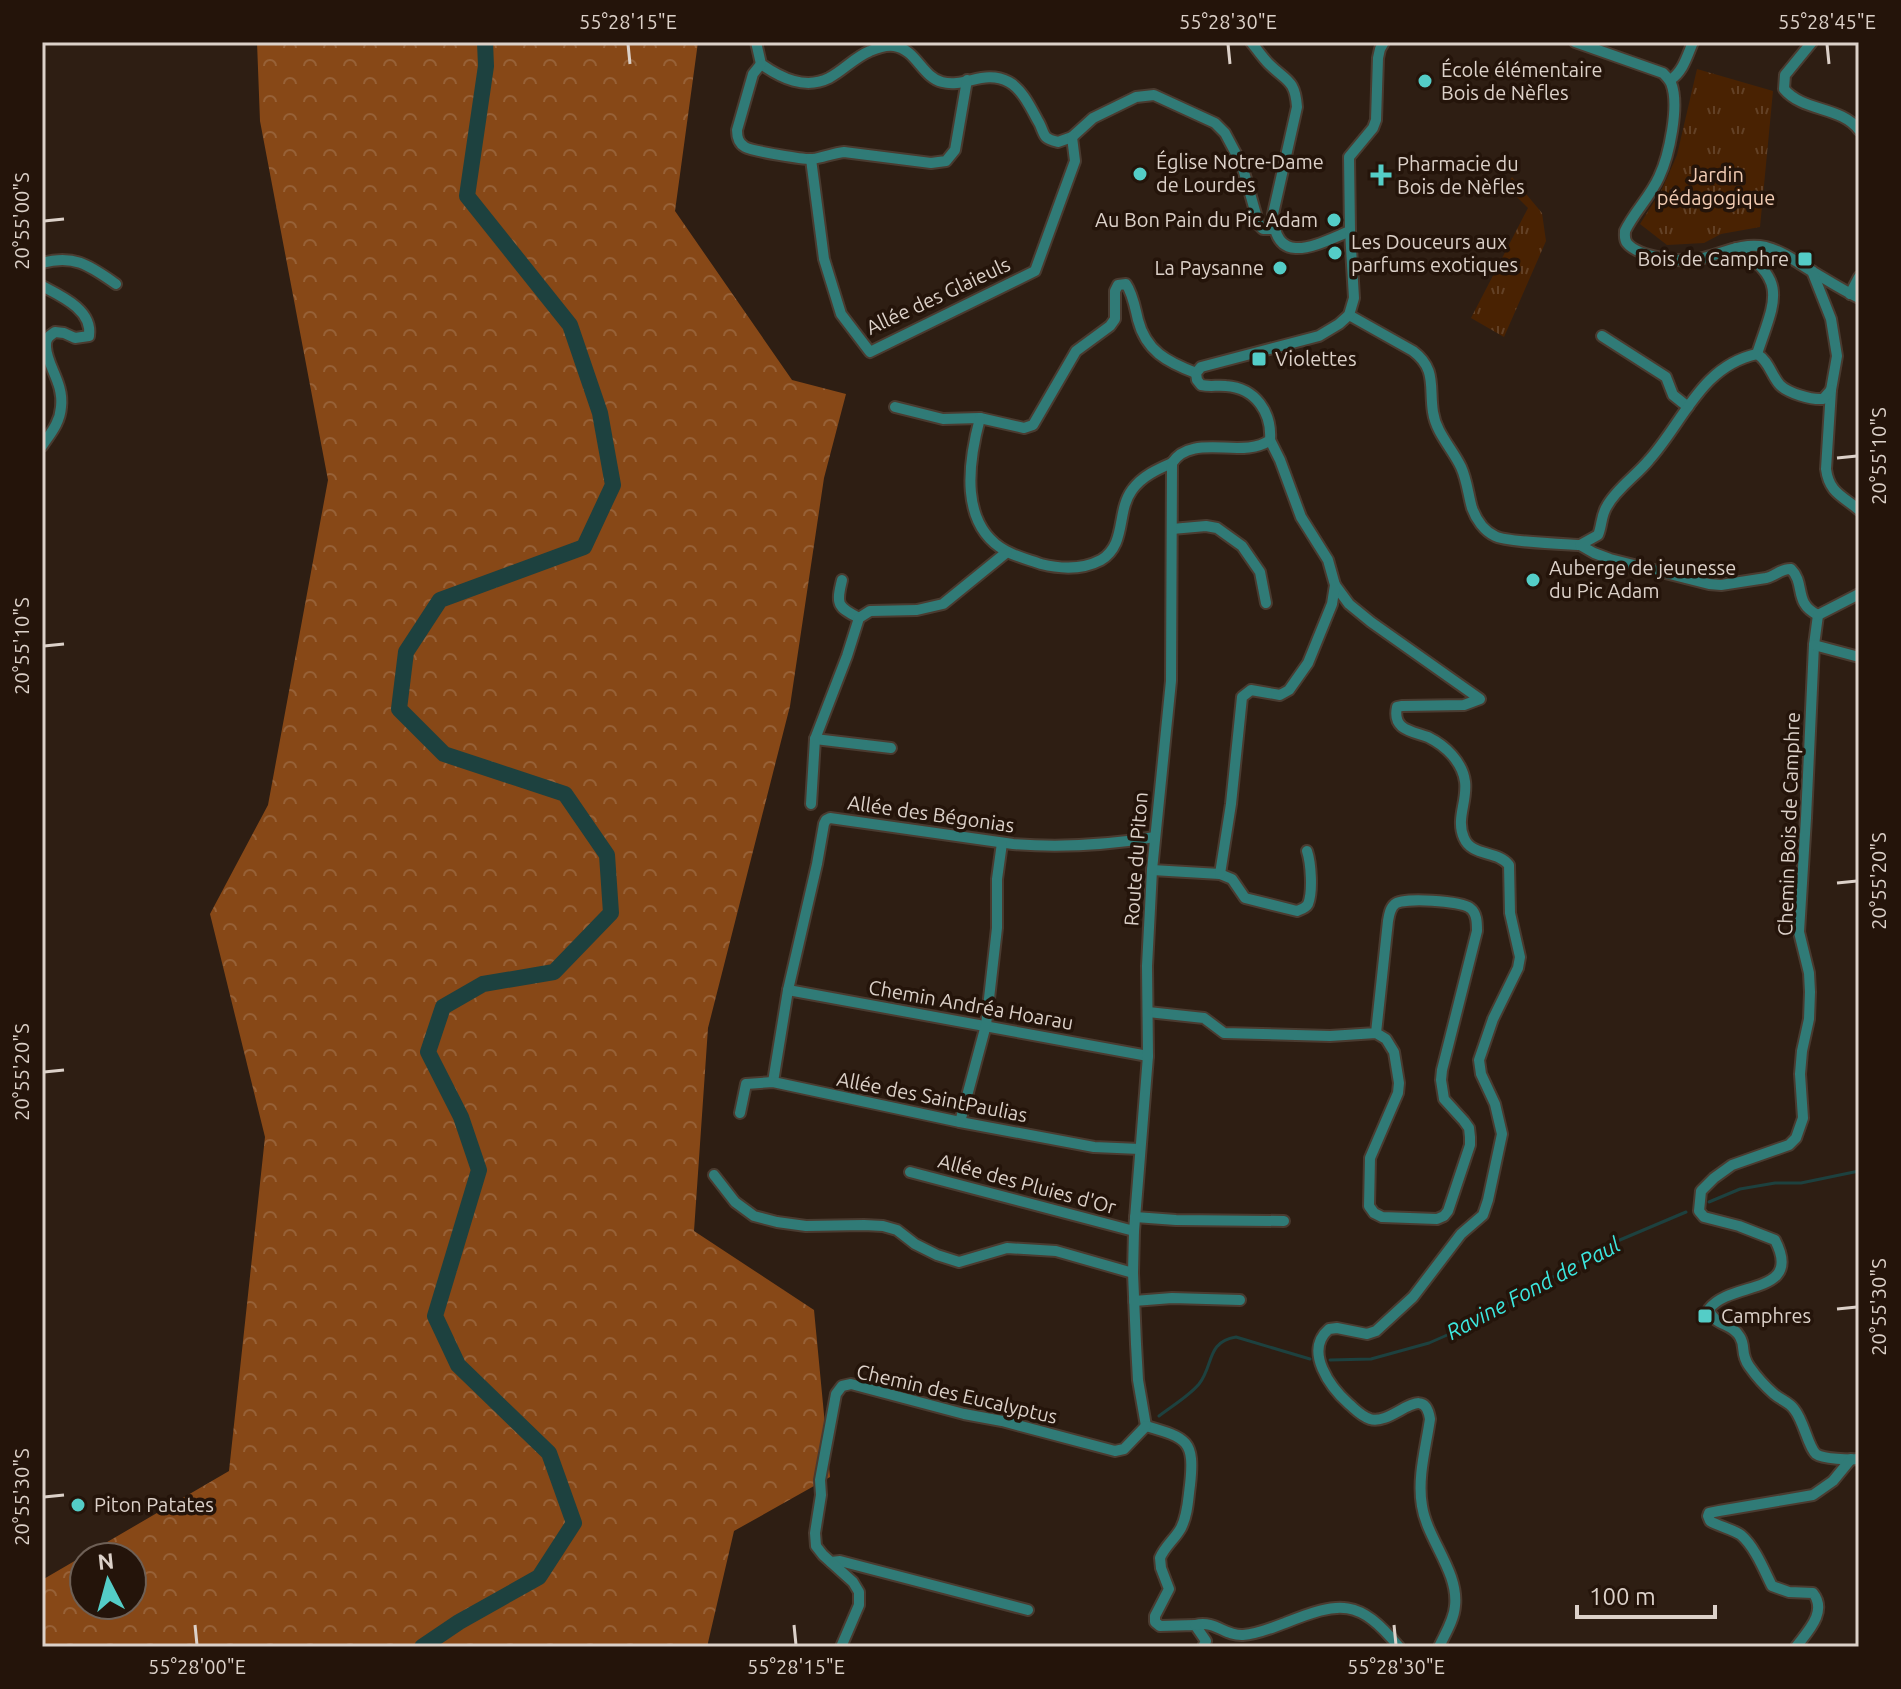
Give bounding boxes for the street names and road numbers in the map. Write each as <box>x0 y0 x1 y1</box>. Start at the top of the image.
street label: Allée des Glaieuls <box>862 252 1013 339</box>
street label: Chemin Bois de Camphre <box>1773 712 1804 936</box>
street label: Allée des Bégonias <box>846 790 1016 837</box>
street label: Route du Piton <box>1119 791 1152 927</box>
street label: Chemin Andréa Hoarau <box>867 975 1075 1034</box>
street label: Allée des SaintPaulias <box>835 1067 1029 1126</box>
street label: Allée des Pluies d'Or <box>936 1149 1119 1218</box>
street label: Chemin des Eucalyptus <box>854 1359 1060 1428</box>

